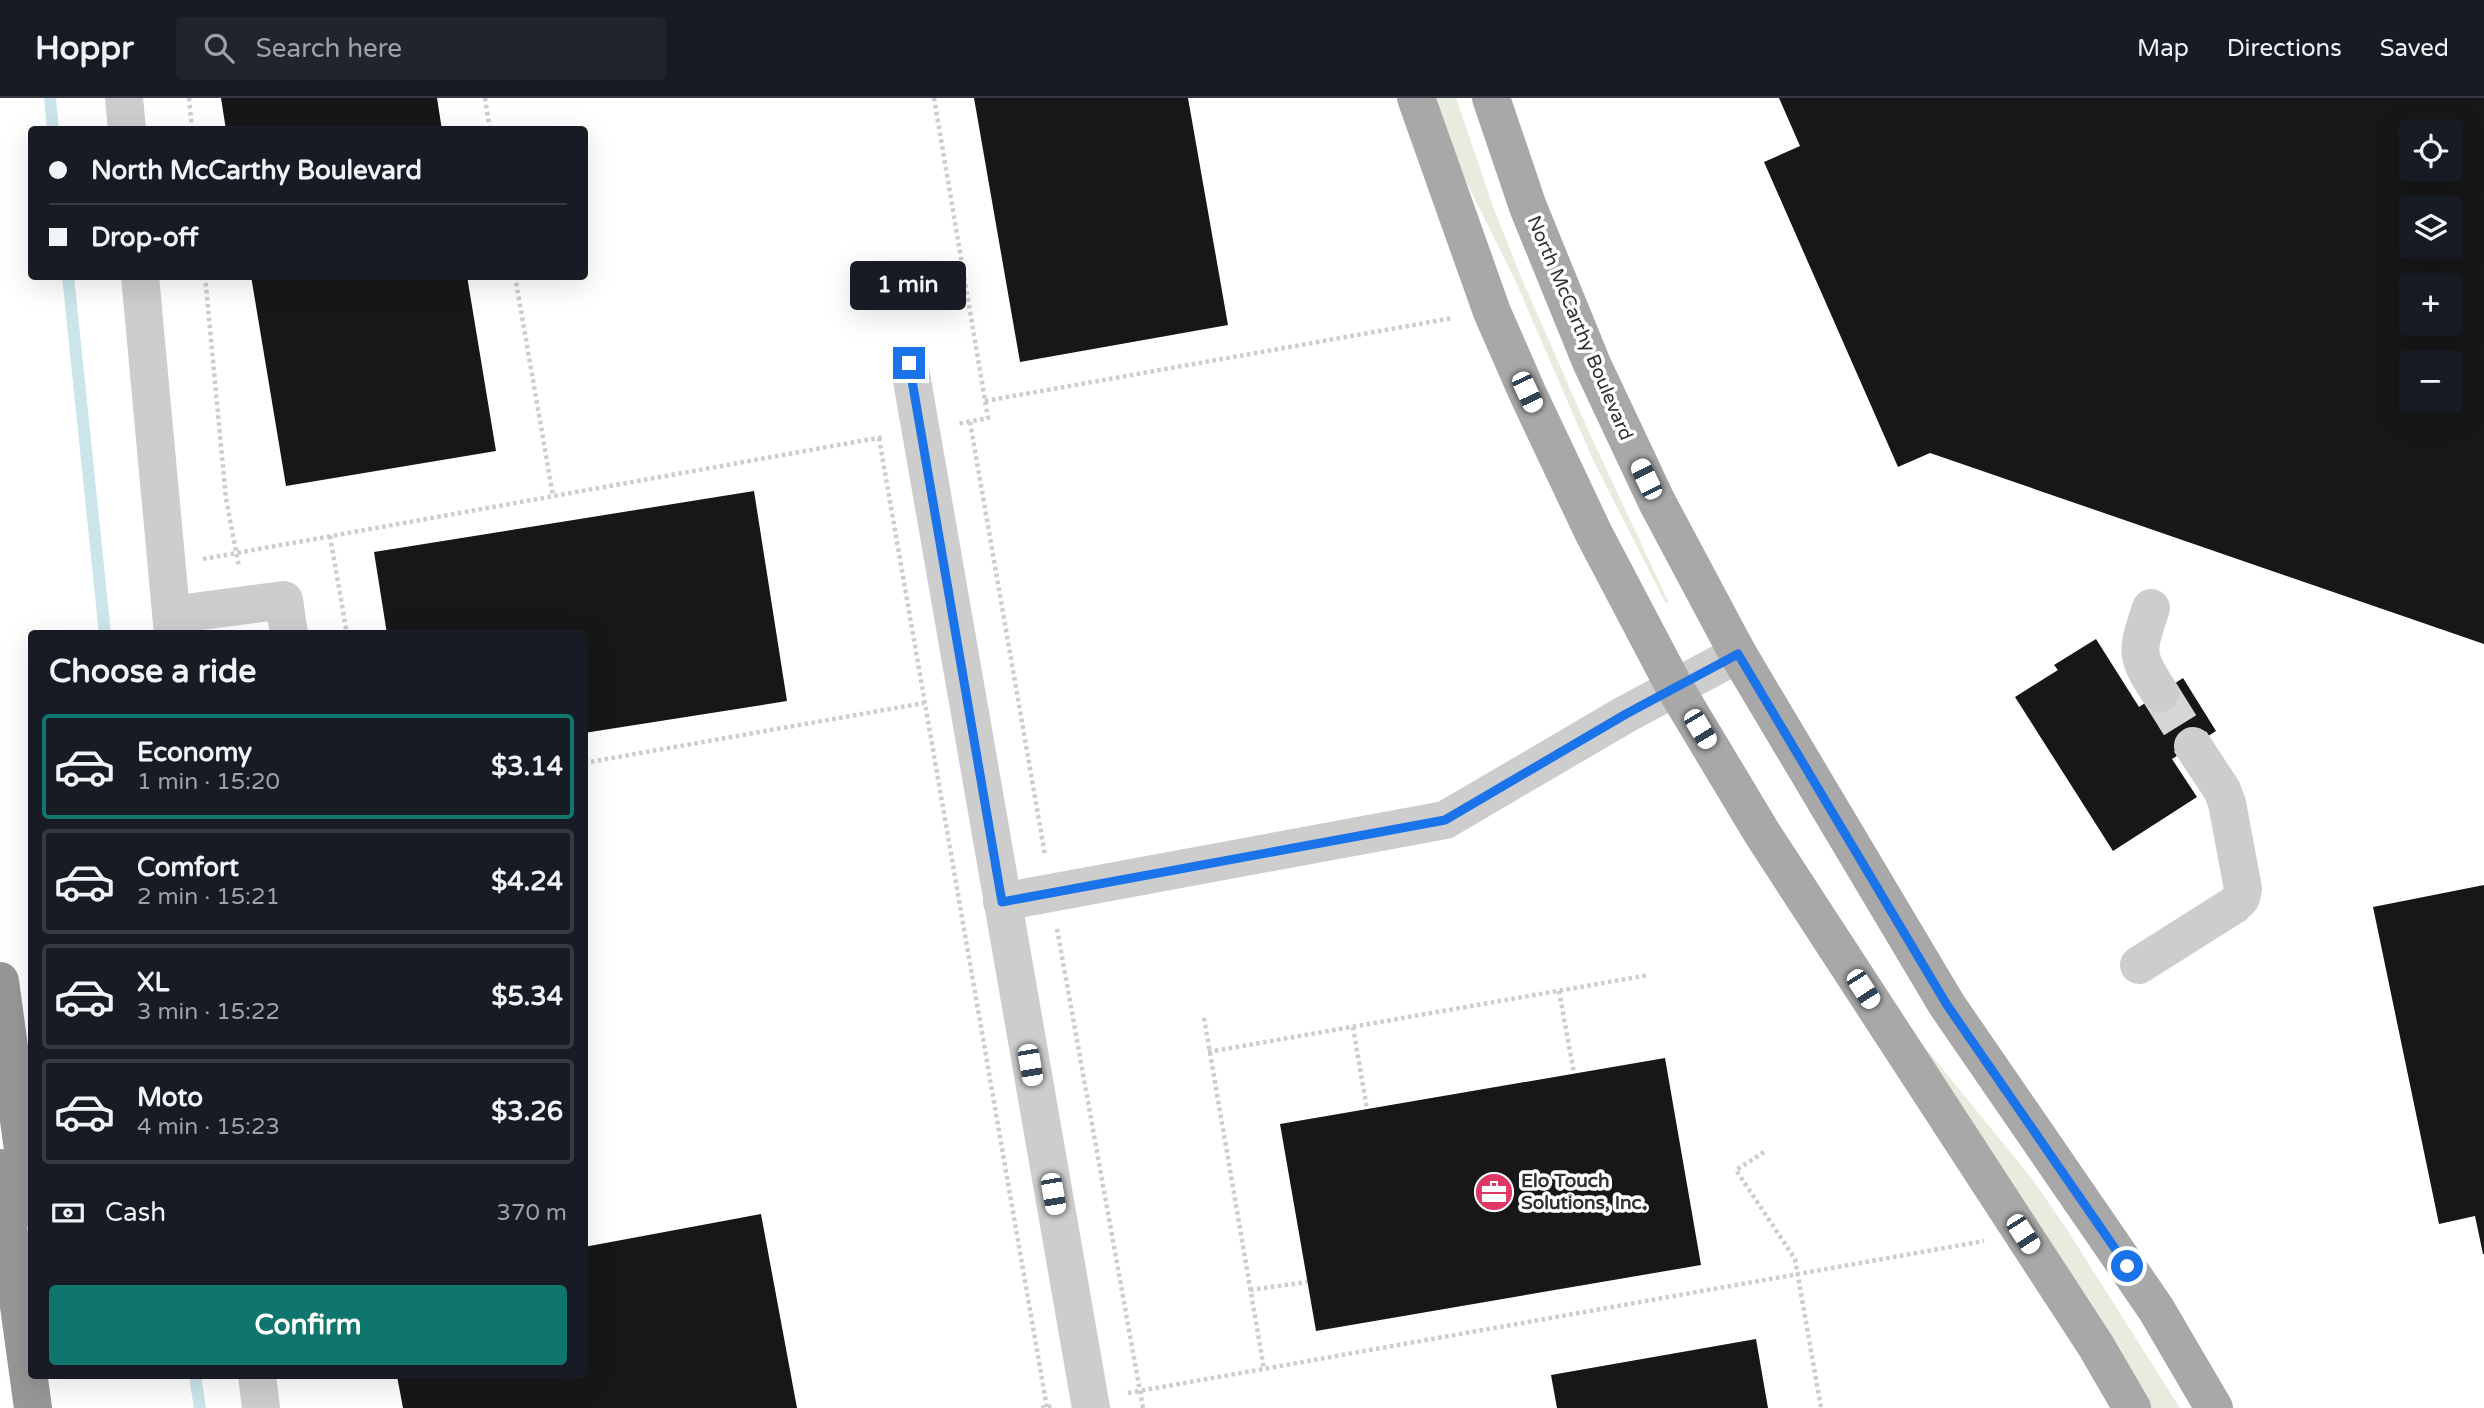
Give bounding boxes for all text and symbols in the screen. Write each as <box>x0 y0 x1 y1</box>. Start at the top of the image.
search box <box>176 17 666 80</box>
text: Hoppr <box>35 29 134 68</box>
icon: search <box>200 29 238 67</box>
text: Search here <box>256 33 402 64</box>
text: Map <box>2137 34 2189 63</box>
text: Directions <box>2227 34 2342 63</box>
text: Saved <box>2380 34 2449 63</box>
map controls <box>2399 119 2462 413</box>
button: locate <box>2399 119 2462 182</box>
text: North McCarthy Boulevard <box>91 155 422 186</box>
button: layers <box>2399 196 2462 259</box>
street label: North McCarthy Boulevard <box>1523 212 1637 444</box>
text: Drop-off <box>91 222 198 253</box>
callout: 1 min <box>851 261 967 310</box>
text: 1 min <box>877 271 939 299</box>
button: + <box>2399 273 2462 336</box>
route end <box>893 347 925 379</box>
button: − <box>2399 350 2462 413</box>
car <box>1509 369 1546 415</box>
car <box>1628 456 1665 502</box>
text: Choose a ride <box>49 653 256 691</box>
car <box>1681 706 1720 752</box>
icon: car <box>53 735 116 798</box>
text: Economy <box>137 737 252 768</box>
text: $3.14 <box>491 751 563 782</box>
text: 1 min · 15:20 <box>137 768 280 796</box>
icon: car <box>53 850 116 913</box>
text: Comfort <box>137 852 239 883</box>
text: $4.24 <box>491 866 563 897</box>
text: 2 min · 15:21 <box>137 883 280 911</box>
icon: car <box>53 965 116 1028</box>
car <box>1843 966 1884 1012</box>
text: XL <box>137 967 169 998</box>
text: $5.34 <box>491 981 563 1012</box>
text: 3 min · 15:22 <box>137 998 280 1026</box>
car <box>1017 1042 1044 1088</box>
icon: car <box>53 1080 116 1143</box>
text: Moto <box>137 1082 203 1113</box>
text: $3.26 <box>491 1096 563 1127</box>
text: 4 min · 15:23 <box>137 1113 280 1141</box>
place label: Elo Touch Solutions, Inc. <box>1521 1170 1647 1214</box>
car <box>1040 1171 1067 1217</box>
office icon: Elo Touch Solutions, Inc. <box>1473 1171 1515 1213</box>
icon: cash <box>49 1194 87 1232</box>
text: Cash <box>105 1197 166 1228</box>
text: 370 m <box>497 1199 567 1227</box>
car <box>2003 1211 2044 1257</box>
route start <box>2111 1250 2143 1282</box>
button: Confirm <box>49 1285 567 1365</box>

